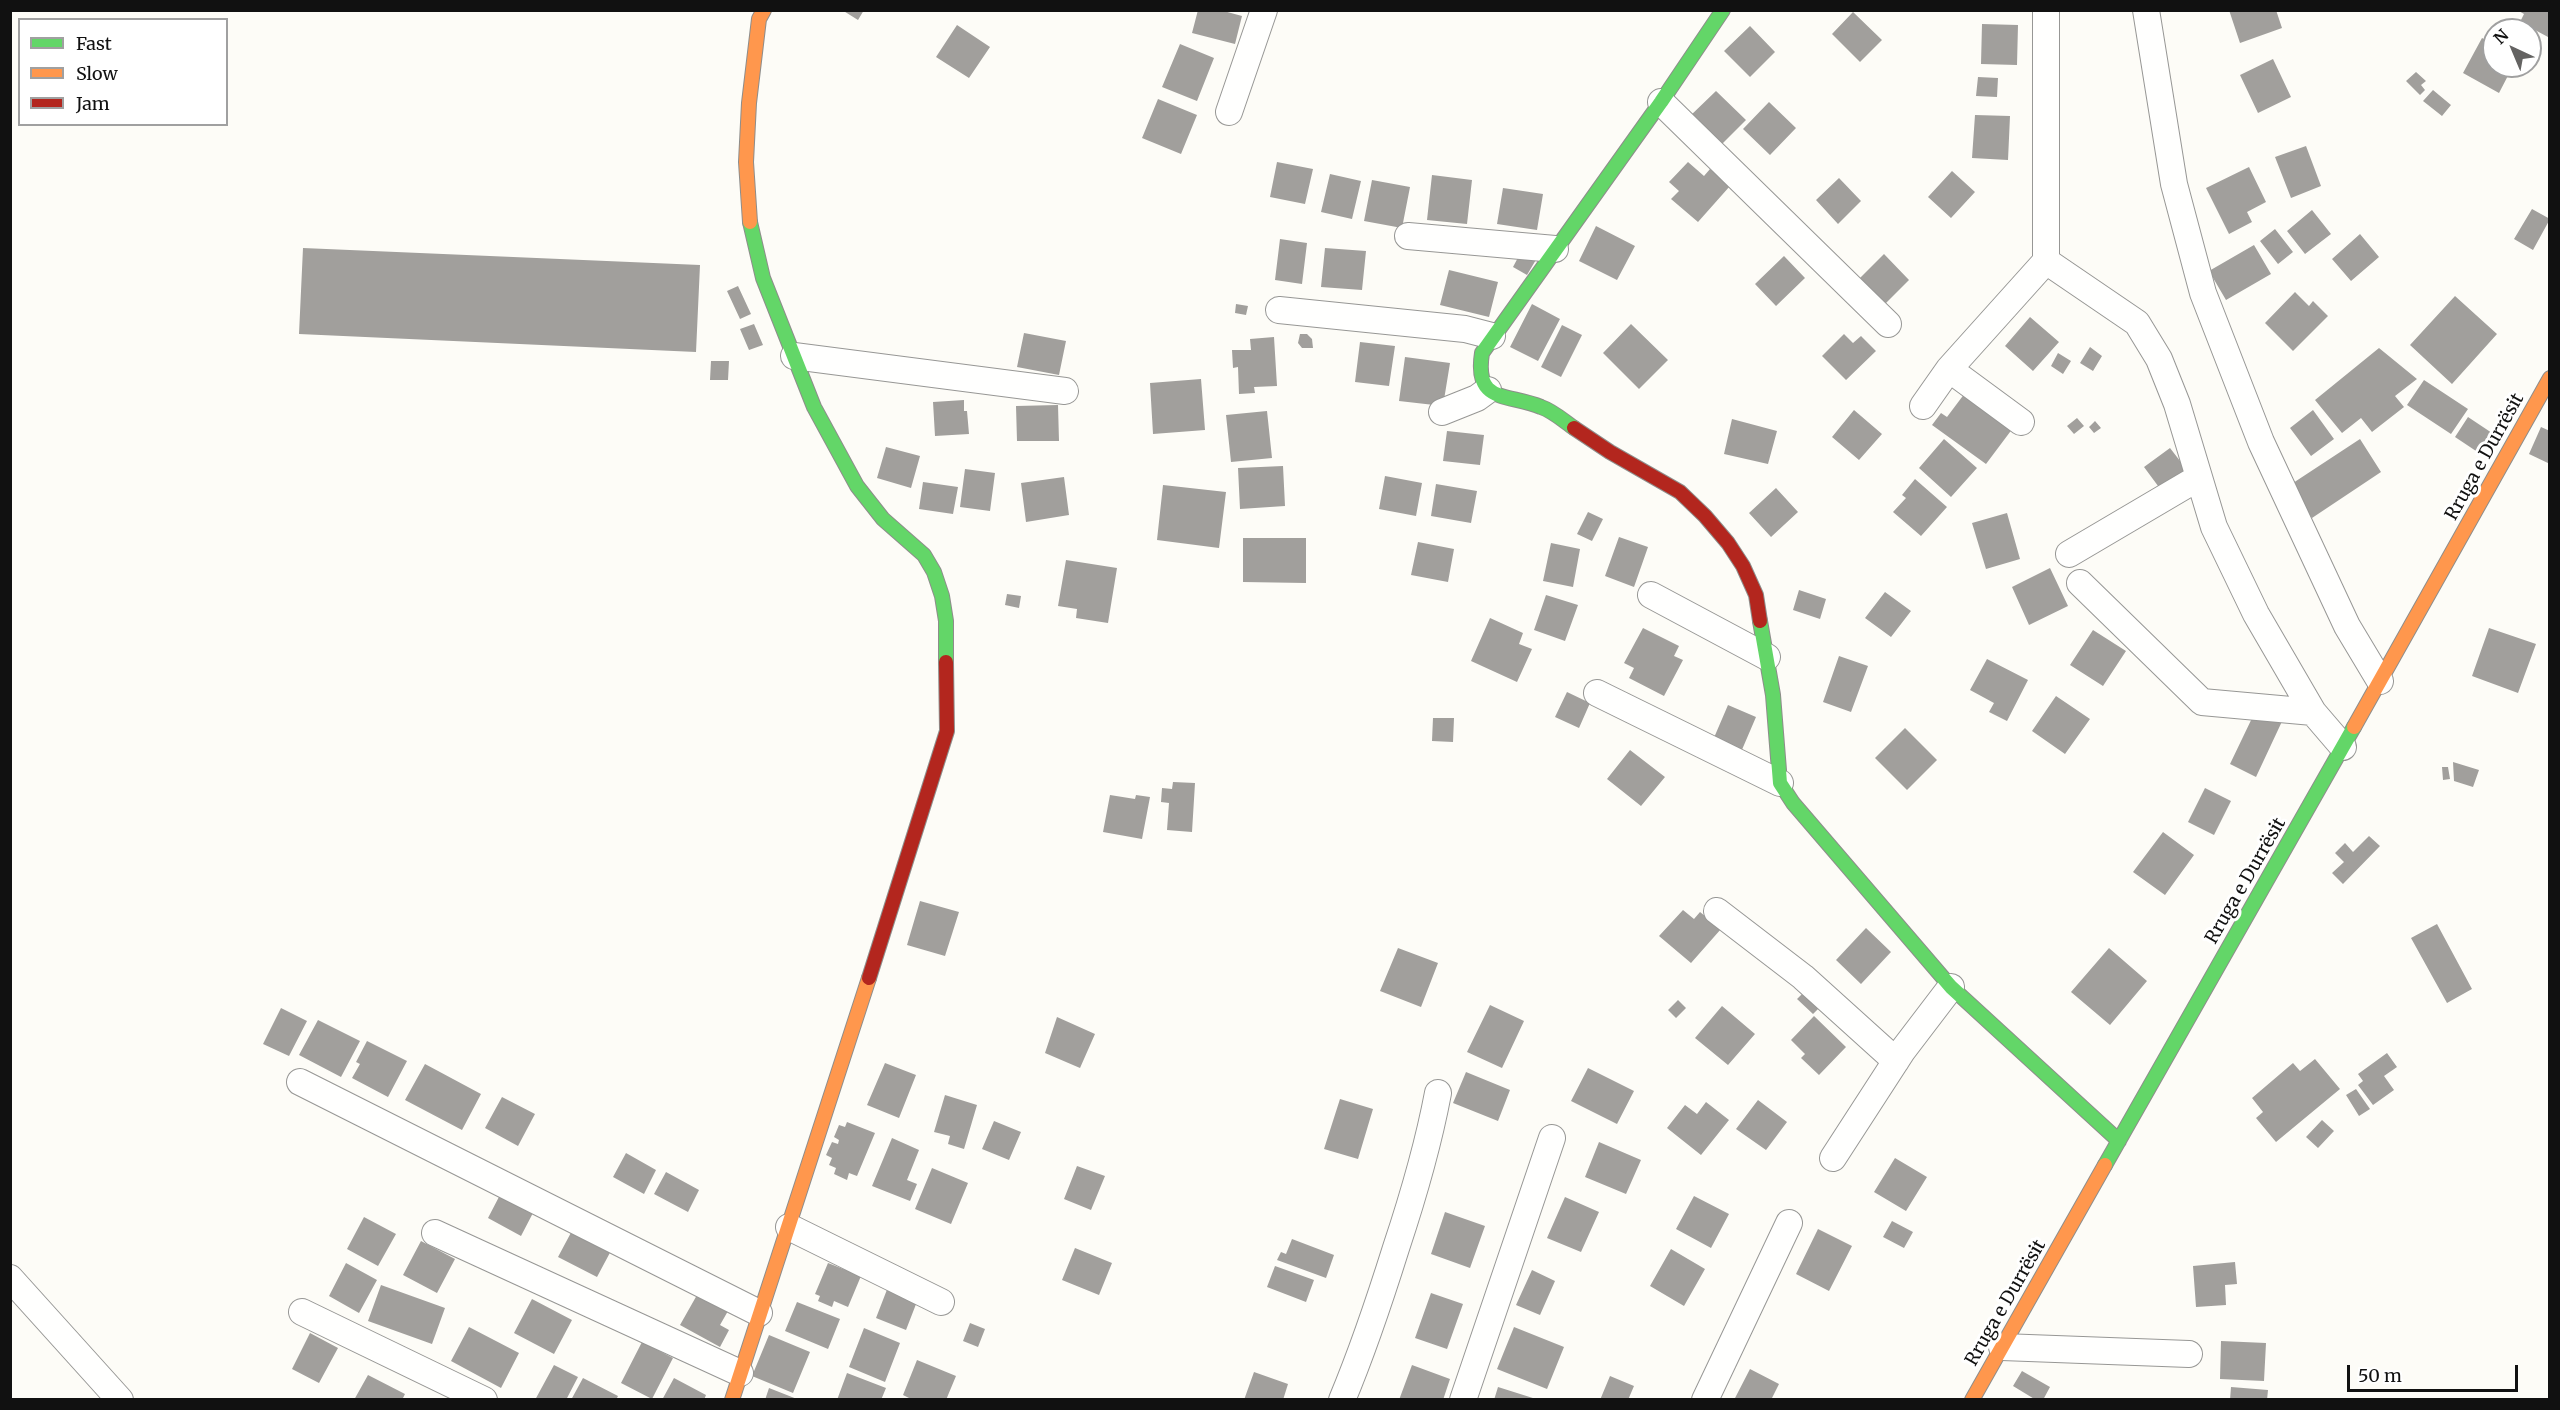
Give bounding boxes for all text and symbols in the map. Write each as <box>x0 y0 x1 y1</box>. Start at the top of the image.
legend <box>18 18 228 126</box>
north arrow <box>2482 18 2542 78</box>
text: N <box>2489 25 2512 48</box>
text: Fast <box>76 32 112 55</box>
text: Slow <box>76 62 118 85</box>
text: Jam <box>76 92 110 115</box>
street label: Rruga e Durrësit <box>2441 390 2529 524</box>
street label: Rruga e Durrësit <box>2201 814 2291 948</box>
street label: Rruga e Durrësit <box>1961 1236 2051 1370</box>
scale bar <box>2350 1353 2521 1391</box>
text: 50 m <box>2358 1364 2402 1387</box>

